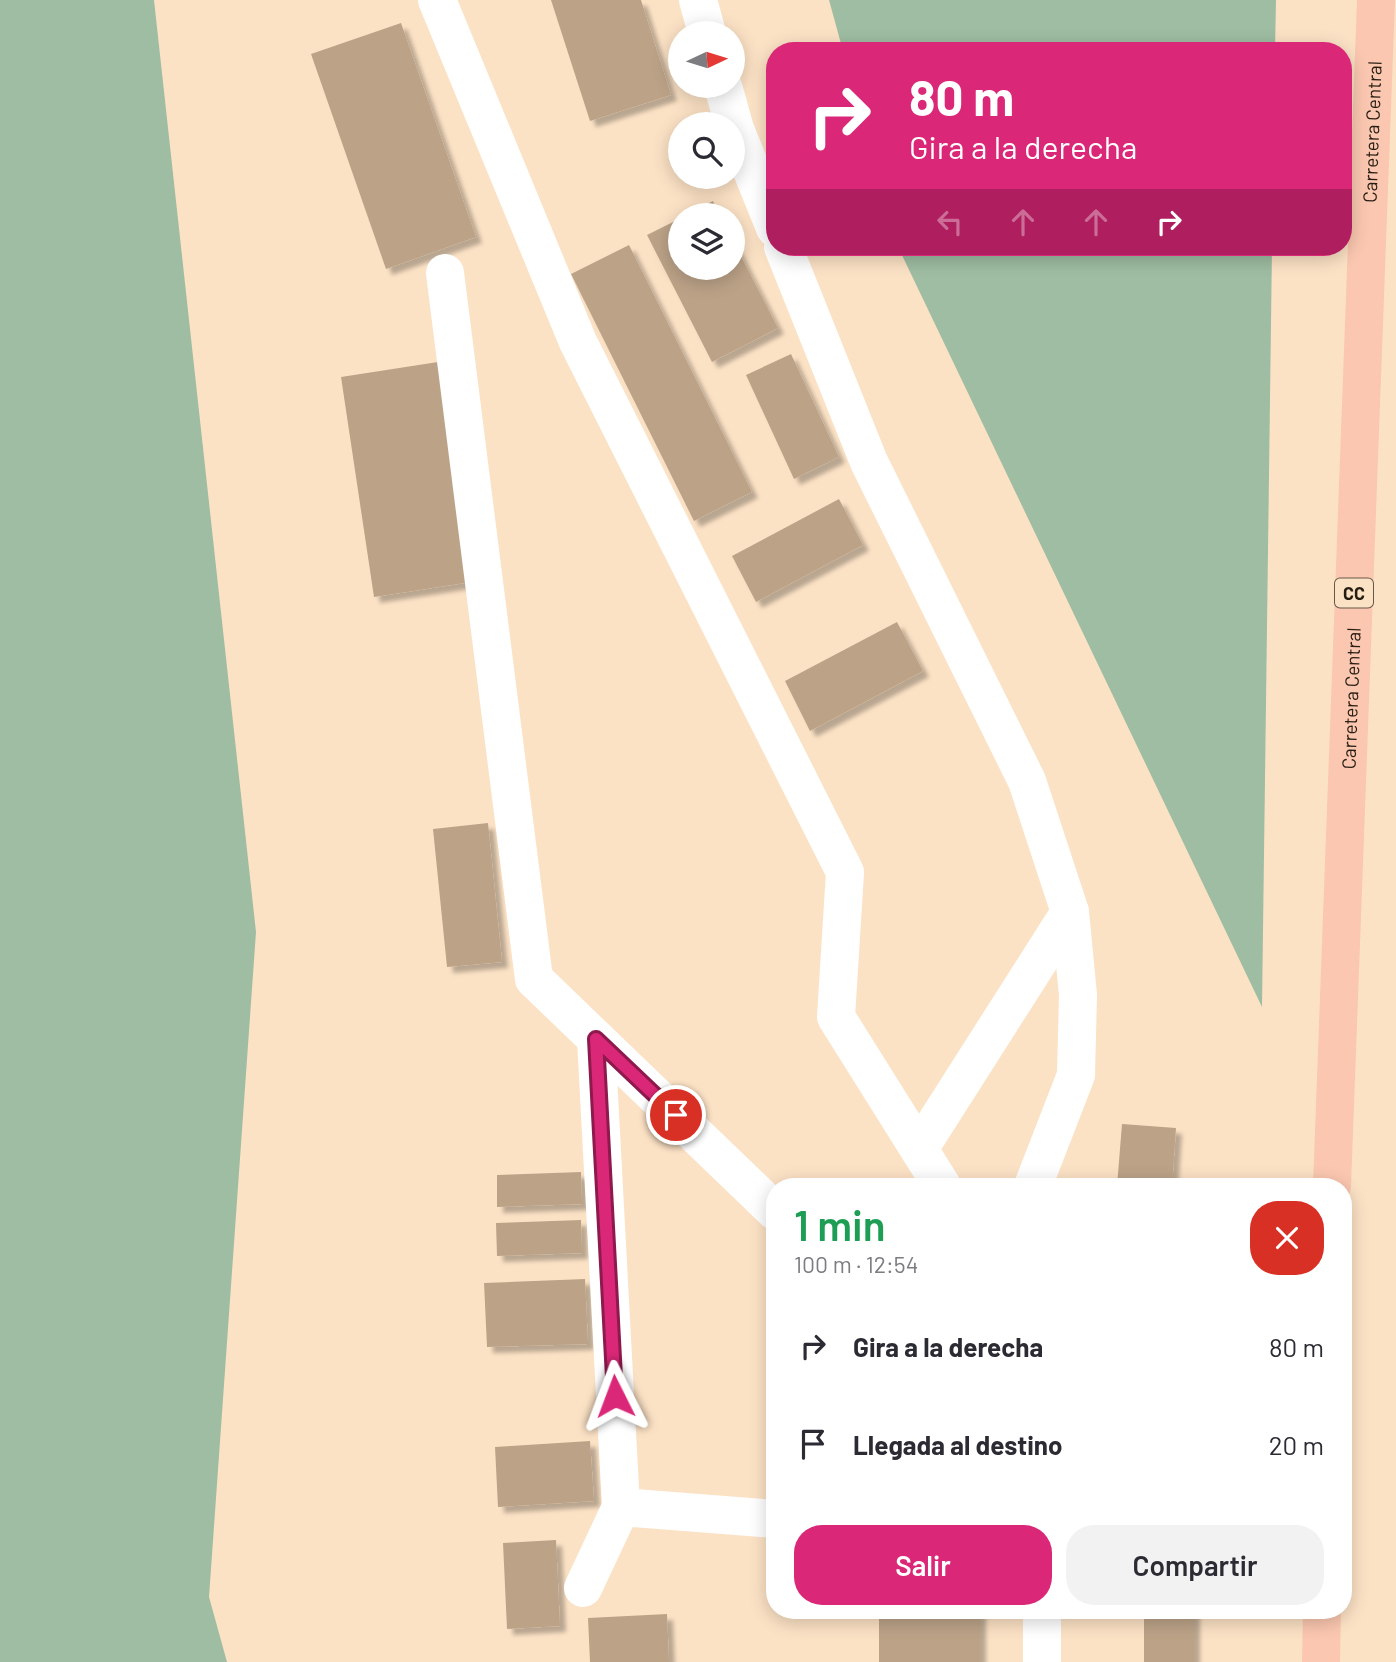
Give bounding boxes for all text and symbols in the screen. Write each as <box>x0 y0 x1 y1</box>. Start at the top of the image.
north arrow <box>668 21 746 98</box>
map controls <box>668 21 745 280</box>
street label: Carretera Central <box>1357 60 1385 203</box>
text: 80 m <box>909 67 1014 126</box>
icon: right <box>794 70 885 161</box>
button: search <box>668 112 745 189</box>
text: Gira a la derecha <box>909 127 1137 165</box>
button: layers <box>668 203 745 280</box>
icon: left <box>931 203 969 241</box>
icon: ahead <box>1004 203 1042 241</box>
icon: ahead <box>1077 203 1115 241</box>
icon: right <box>1150 203 1188 241</box>
road number: CC <box>1335 578 1373 608</box>
street label: Carretera Central <box>1336 627 1364 770</box>
pin <box>646 1085 706 1145</box>
icon: arrive <box>657 1096 695 1134</box>
text: 1 min <box>794 1199 886 1249</box>
button: close <box>1250 1201 1324 1275</box>
text: 100 m · 12:54 <box>794 1250 918 1278</box>
icon: right <box>794 1327 832 1365</box>
text: Gira a la derecha <box>853 1331 1043 1362</box>
text: 80 m <box>1269 1331 1324 1362</box>
position arrow <box>578 1359 652 1433</box>
icon: arrive <box>794 1425 832 1463</box>
text: Llegada al destino <box>853 1429 1062 1460</box>
text: 20 m <box>1269 1429 1324 1460</box>
button: Salir <box>794 1525 1052 1605</box>
button: Compartir <box>1066 1525 1324 1605</box>

